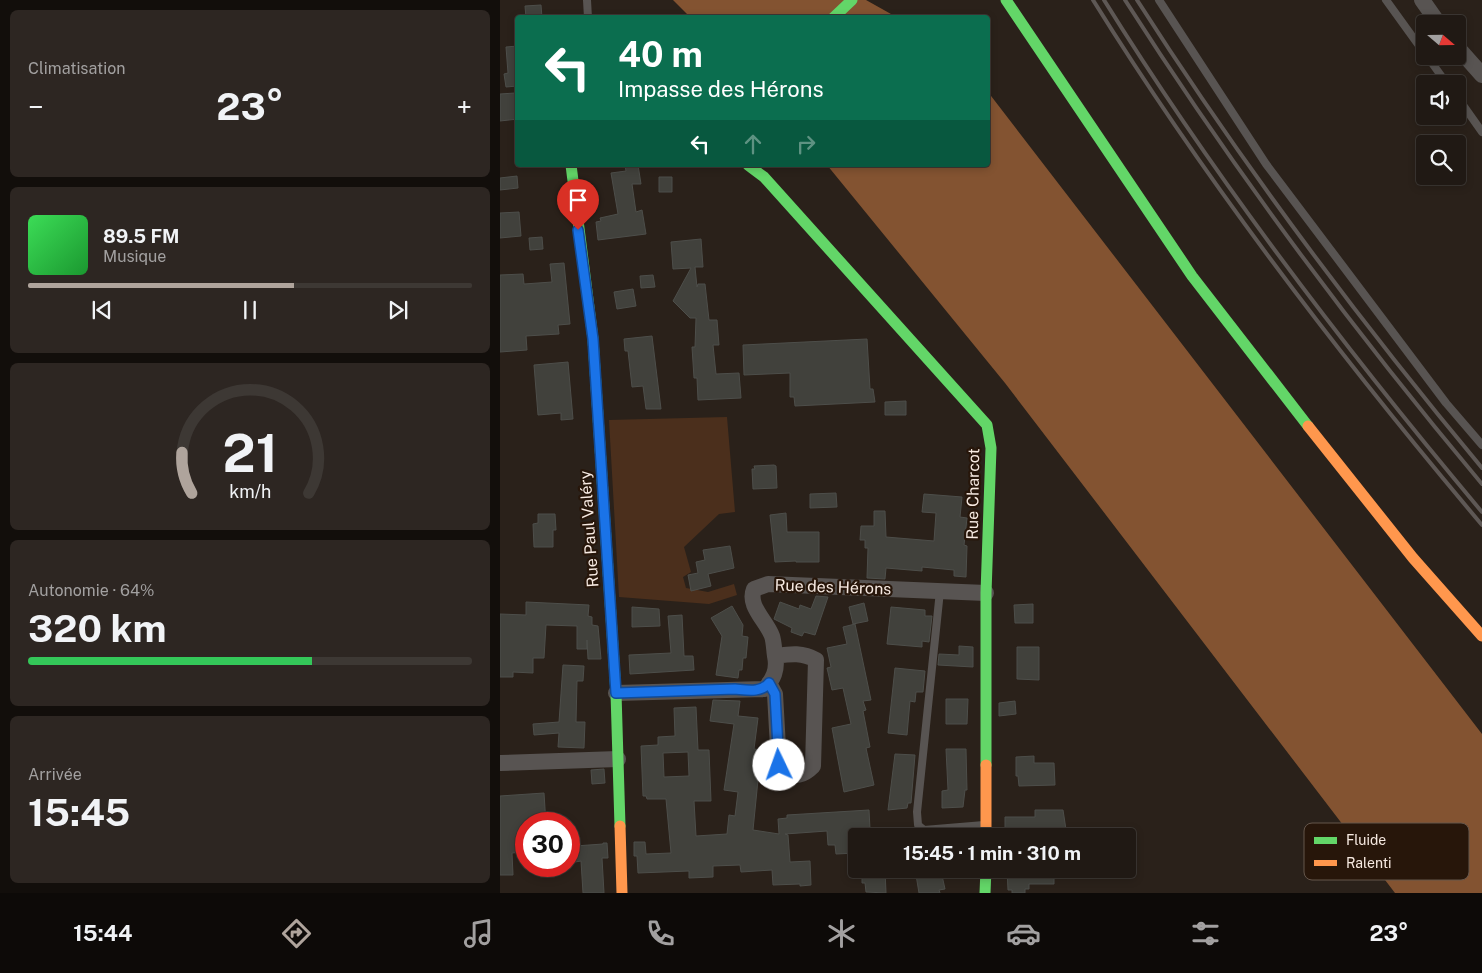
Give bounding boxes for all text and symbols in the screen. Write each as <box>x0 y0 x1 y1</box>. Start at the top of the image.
north arrow <box>1416 15 1466 65</box>
map controls <box>1416 15 1466 185</box>
text: 40 m <box>618 34 703 75</box>
icon: left <box>535 35 600 100</box>
text: Climatisation <box>28 59 125 78</box>
button: sound <box>1416 75 1466 125</box>
text: Impasse des Hérons <box>618 76 824 102</box>
text: 23° <box>216 84 284 129</box>
text: − <box>28 90 44 123</box>
text: + <box>456 90 472 123</box>
icon: left <box>686 130 714 158</box>
icon: ahead <box>739 130 767 158</box>
icon: right <box>792 130 820 158</box>
button: search <box>1416 135 1466 185</box>
pin <box>557 179 599 230</box>
icon: arrive <box>564 186 592 214</box>
text: 89.5 FM <box>103 225 180 247</box>
text: Musique <box>103 247 166 266</box>
icon: previous <box>88 296 116 324</box>
icon: pause <box>236 296 264 324</box>
icon: next <box>384 296 412 324</box>
text: 21 <box>222 423 278 484</box>
street label: Rue Charcot <box>963 448 983 540</box>
street label: Rue Paul Valéry <box>575 470 603 588</box>
text: km/h <box>229 481 271 502</box>
street label: Rue des Hérons <box>774 575 892 599</box>
text: Autonomie · 64% <box>28 581 154 600</box>
text: 320 km <box>28 606 167 651</box>
position arrow <box>752 738 804 790</box>
text: Arrivée <box>28 765 82 784</box>
text: 15:45 <box>28 790 130 835</box>
speed limit sign: 30 <box>515 812 580 877</box>
legend <box>1304 823 1469 880</box>
text: Fluide <box>1346 832 1386 848</box>
text: 15:45 · 1 min · 310 m <box>903 842 1081 864</box>
text: Ralenti <box>1346 855 1392 871</box>
icon: directions <box>279 916 314 951</box>
icon: music <box>461 916 496 951</box>
icon: phone <box>643 916 678 951</box>
icon: climate <box>824 916 859 951</box>
icon: car <box>1006 916 1041 951</box>
icon: filters <box>1188 916 1223 951</box>
text: 15:44 <box>73 920 132 946</box>
text: 23° <box>1370 920 1409 946</box>

